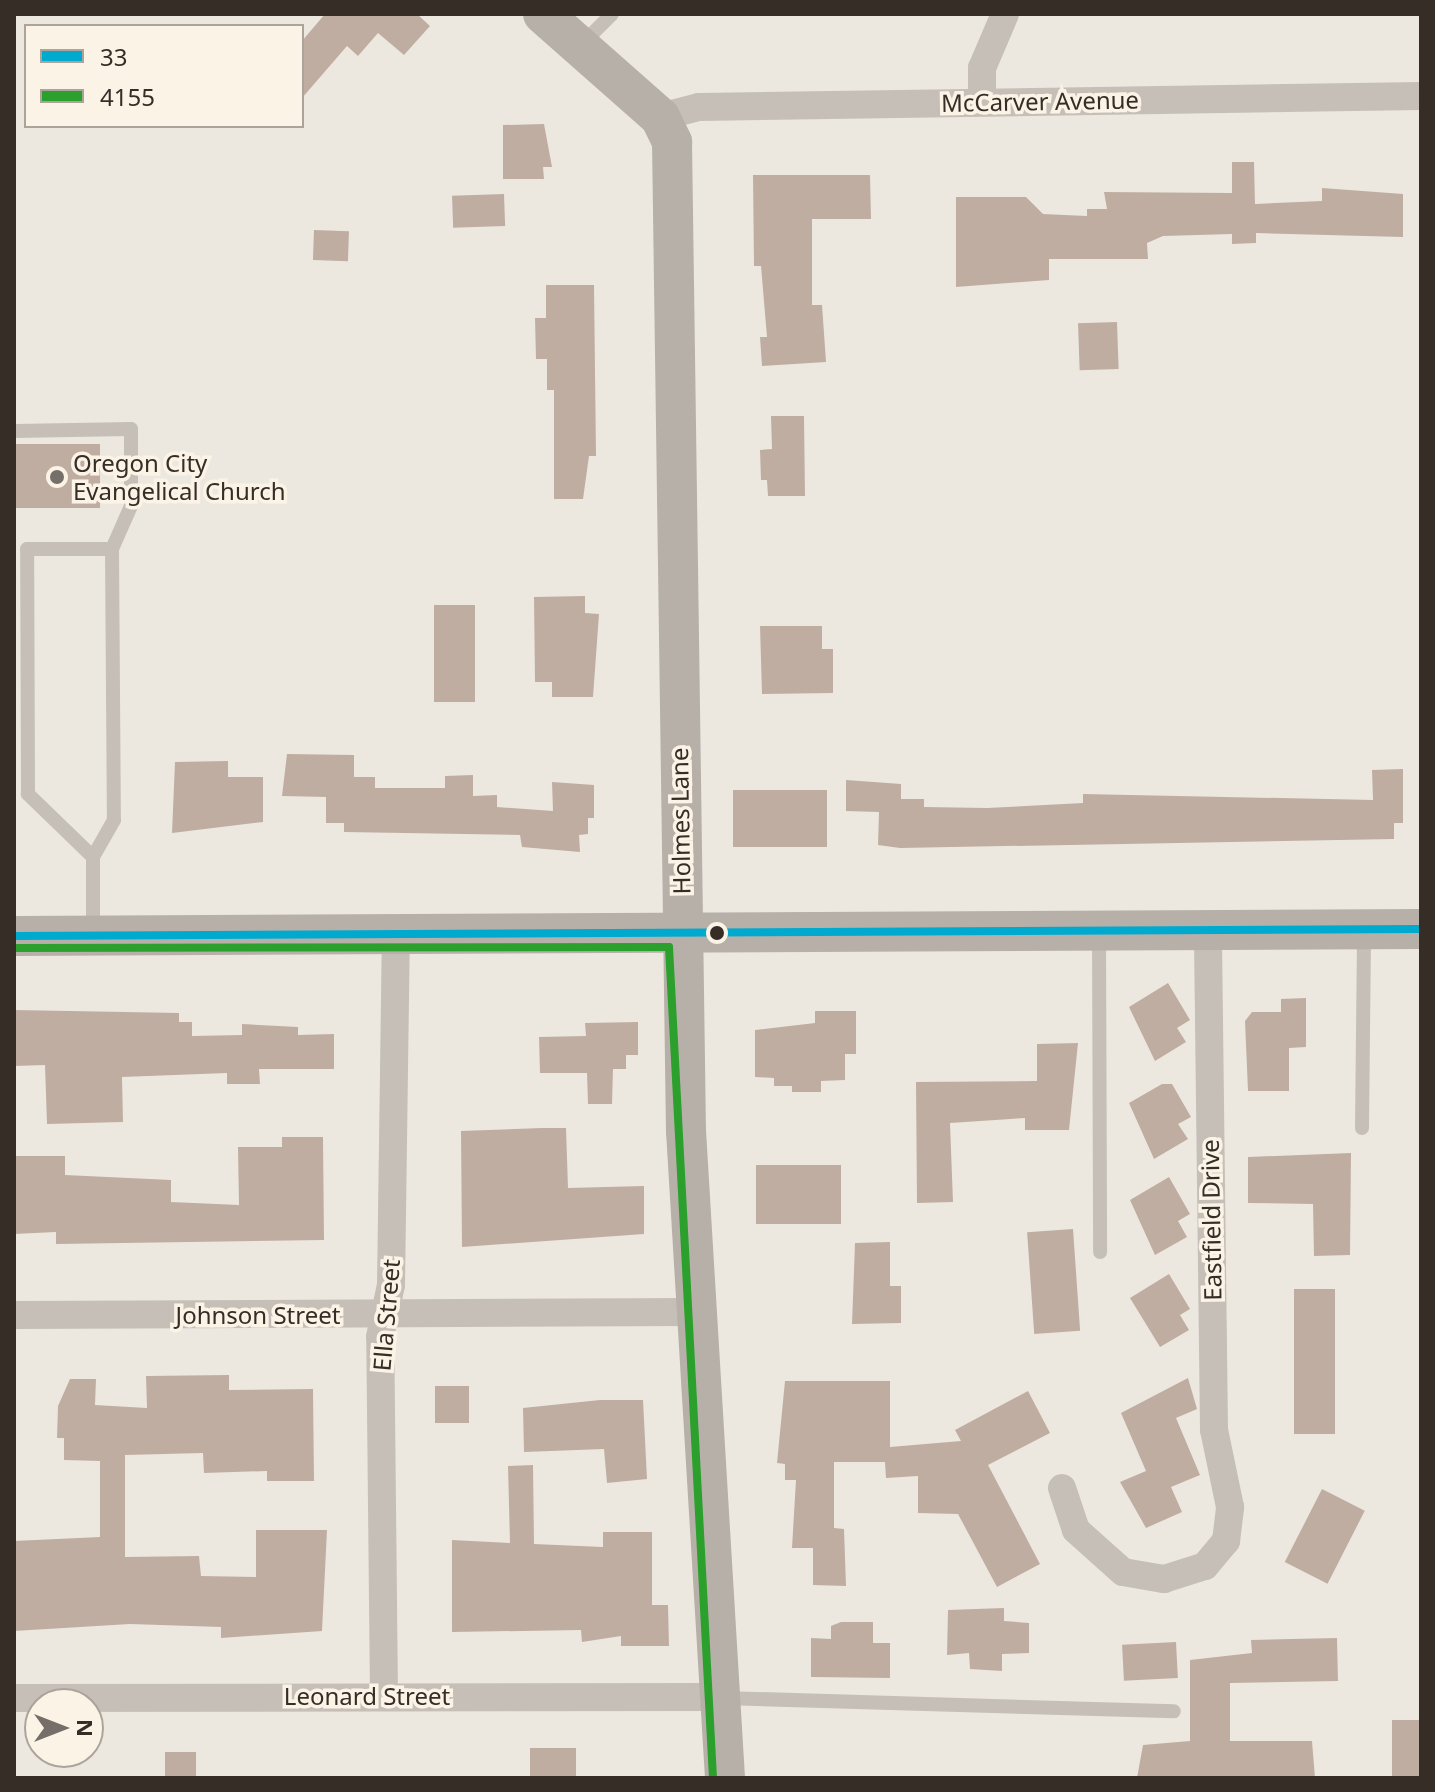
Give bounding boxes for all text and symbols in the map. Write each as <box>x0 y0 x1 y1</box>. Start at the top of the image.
legend <box>24 24 304 128</box>
text: 33 <box>100 40 127 73</box>
text: 4155 <box>100 80 155 113</box>
street label: McCarver Avenue <box>941 85 1139 117</box>
place label: Oregon City Evangelical Church <box>73 449 286 505</box>
marker: Oregon City Evangelical Church <box>48 468 66 486</box>
street label: Holmes Lane <box>664 747 696 895</box>
unlabelled marker <box>709 925 725 941</box>
street label: Eastfield Drive <box>1195 1139 1227 1301</box>
street label: Ella Street <box>367 1258 405 1372</box>
street label: Johnson Street <box>176 1301 340 1329</box>
street label: Leonard Street <box>284 1682 450 1710</box>
north arrow <box>24 1688 104 1768</box>
text: N <box>71 1719 101 1737</box>

